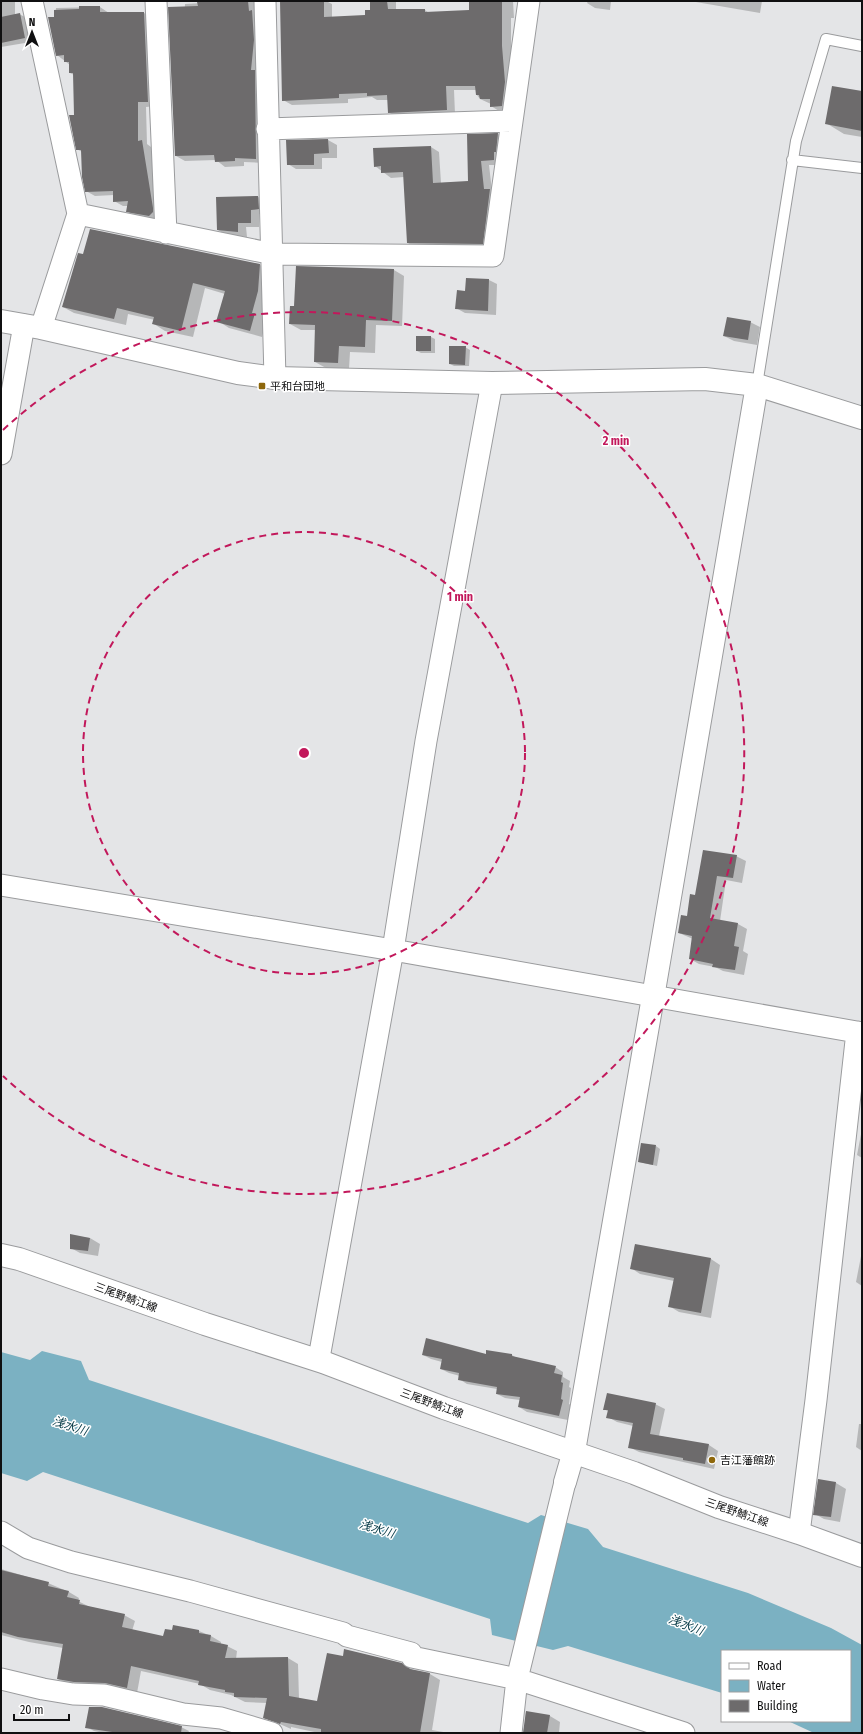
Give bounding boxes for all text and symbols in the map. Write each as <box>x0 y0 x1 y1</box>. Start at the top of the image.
north arrow <box>12 12 52 52</box>
text: N <box>29 16 35 29</box>
place label: 平和台団地 <box>270 380 325 393</box>
marker: 平和台団地 <box>257 381 267 391</box>
text: 2 min <box>602 434 629 448</box>
text: 1 min <box>447 590 473 604</box>
centre of rings <box>297 746 311 760</box>
street label: 三尾野鯖江線 <box>93 1280 159 1315</box>
street label: 三尾野鯖江線 <box>399 1386 465 1421</box>
water label: 浅水川 <box>51 1414 91 1439</box>
place label: 吉江藩館跡 <box>720 1454 775 1467</box>
marker: 吉江藩館跡 <box>707 1455 717 1465</box>
street label: 三尾野鯖江線 <box>704 1496 770 1529</box>
water label: 浅水川 <box>358 1517 398 1542</box>
water label: 浅水川 <box>667 1612 707 1639</box>
legend <box>721 1650 851 1722</box>
text: Road <box>757 1659 782 1673</box>
text: Water <box>757 1679 786 1693</box>
scale bar <box>14 1696 69 1722</box>
text: Building <box>757 1699 798 1713</box>
text: 20 m <box>20 1703 44 1717</box>

